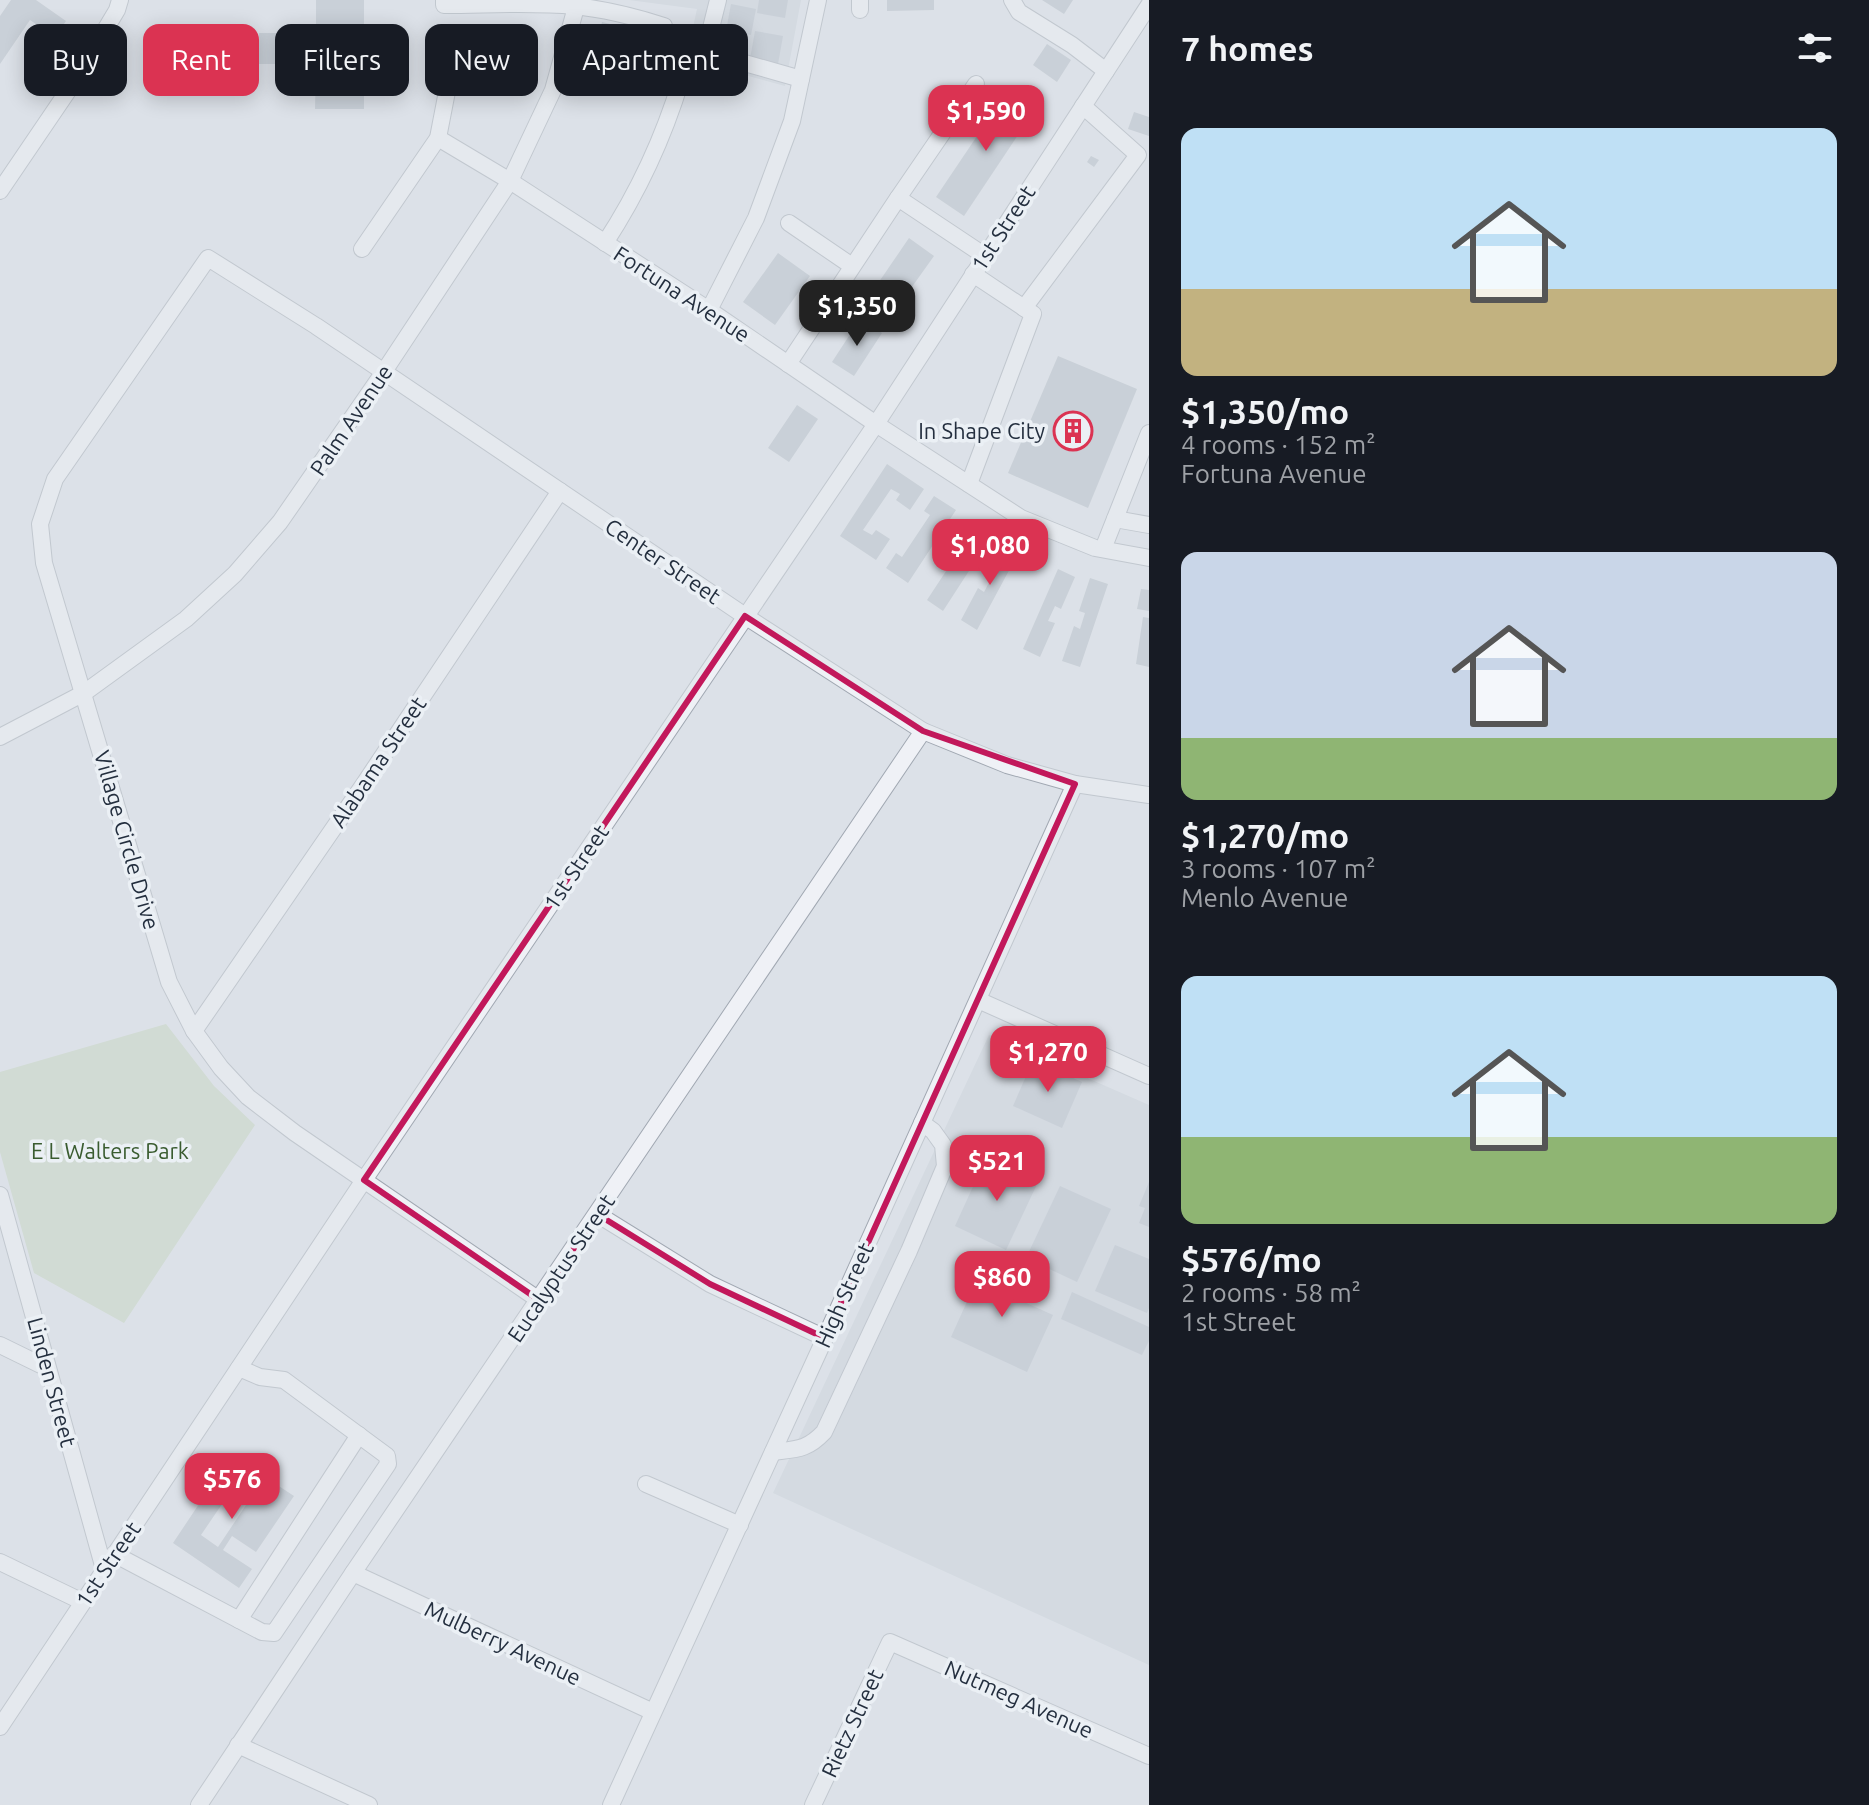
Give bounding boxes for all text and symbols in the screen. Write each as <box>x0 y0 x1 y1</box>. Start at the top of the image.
chip: Buy <box>24 24 127 96</box>
chip: Rent <box>143 24 259 96</box>
chip: Filters <box>275 24 409 96</box>
chip: New <box>425 24 538 96</box>
chip: Apartment <box>554 24 748 96</box>
icon: filters <box>1793 26 1837 70</box>
text: 7 homes <box>1181 29 1314 67</box>
pin: $1,590 <box>921 85 1051 153</box>
text: $1,590 <box>946 96 1026 125</box>
street label: 1st Street <box>966 180 1040 275</box>
icon: home <box>1437 180 1581 324</box>
street label: Fortuna Avenue <box>610 240 755 347</box>
pin: $1,350 <box>792 280 922 348</box>
text: $1,350 <box>817 291 897 320</box>
street label: Palm Avenue <box>304 360 397 480</box>
text: $1,350/mo <box>1181 392 1349 430</box>
building icon: In Shape City <box>1052 410 1094 452</box>
place label: In Shape City <box>918 418 1045 443</box>
text: 4 rooms · 152 m² <box>1181 430 1376 459</box>
text: Fortuna Avenue <box>1181 459 1367 488</box>
street label: Center Street <box>601 513 726 609</box>
pin: $1,080 <box>925 519 1055 587</box>
text: $1,080 <box>950 530 1030 559</box>
icon: home <box>1437 604 1581 748</box>
street label: Alabama Street <box>325 691 431 832</box>
street label: Village Circle Drive <box>90 747 165 932</box>
text: $1,270/mo <box>1181 816 1349 854</box>
street label: 1st Street <box>538 819 613 914</box>
text: 3 rooms · 107 m² <box>1181 854 1376 883</box>
text: Menlo Avenue <box>1181 883 1348 912</box>
pin: $1,270 <box>983 1026 1113 1094</box>
icon: home <box>1437 1028 1581 1172</box>
text: $1,270 <box>1008 1037 1088 1066</box>
pin: $521 <box>950 1135 1044 1203</box>
park label: E L Walters Park <box>31 1138 189 1163</box>
text: $521 <box>968 1146 1026 1175</box>
street label: Eucalyptus Street <box>502 1189 619 1346</box>
street label: High Street <box>809 1238 878 1351</box>
text: $576/mo <box>1181 1240 1322 1278</box>
pin: $860 <box>955 1251 1049 1319</box>
text: $860 <box>973 1262 1031 1291</box>
text: 2 rooms · 58 m² <box>1181 1278 1361 1307</box>
text: 1st Street <box>1181 1307 1296 1336</box>
street label: Linden Street <box>23 1314 82 1450</box>
pin: $576 <box>185 1453 279 1521</box>
text: $576 <box>203 1464 261 1493</box>
street label: 1st Street <box>70 1516 145 1611</box>
street label: Mulberry Avenue <box>421 1595 585 1690</box>
street label: Nutmeg Avenue <box>941 1655 1097 1742</box>
street label: Rietz Street <box>816 1664 888 1781</box>

